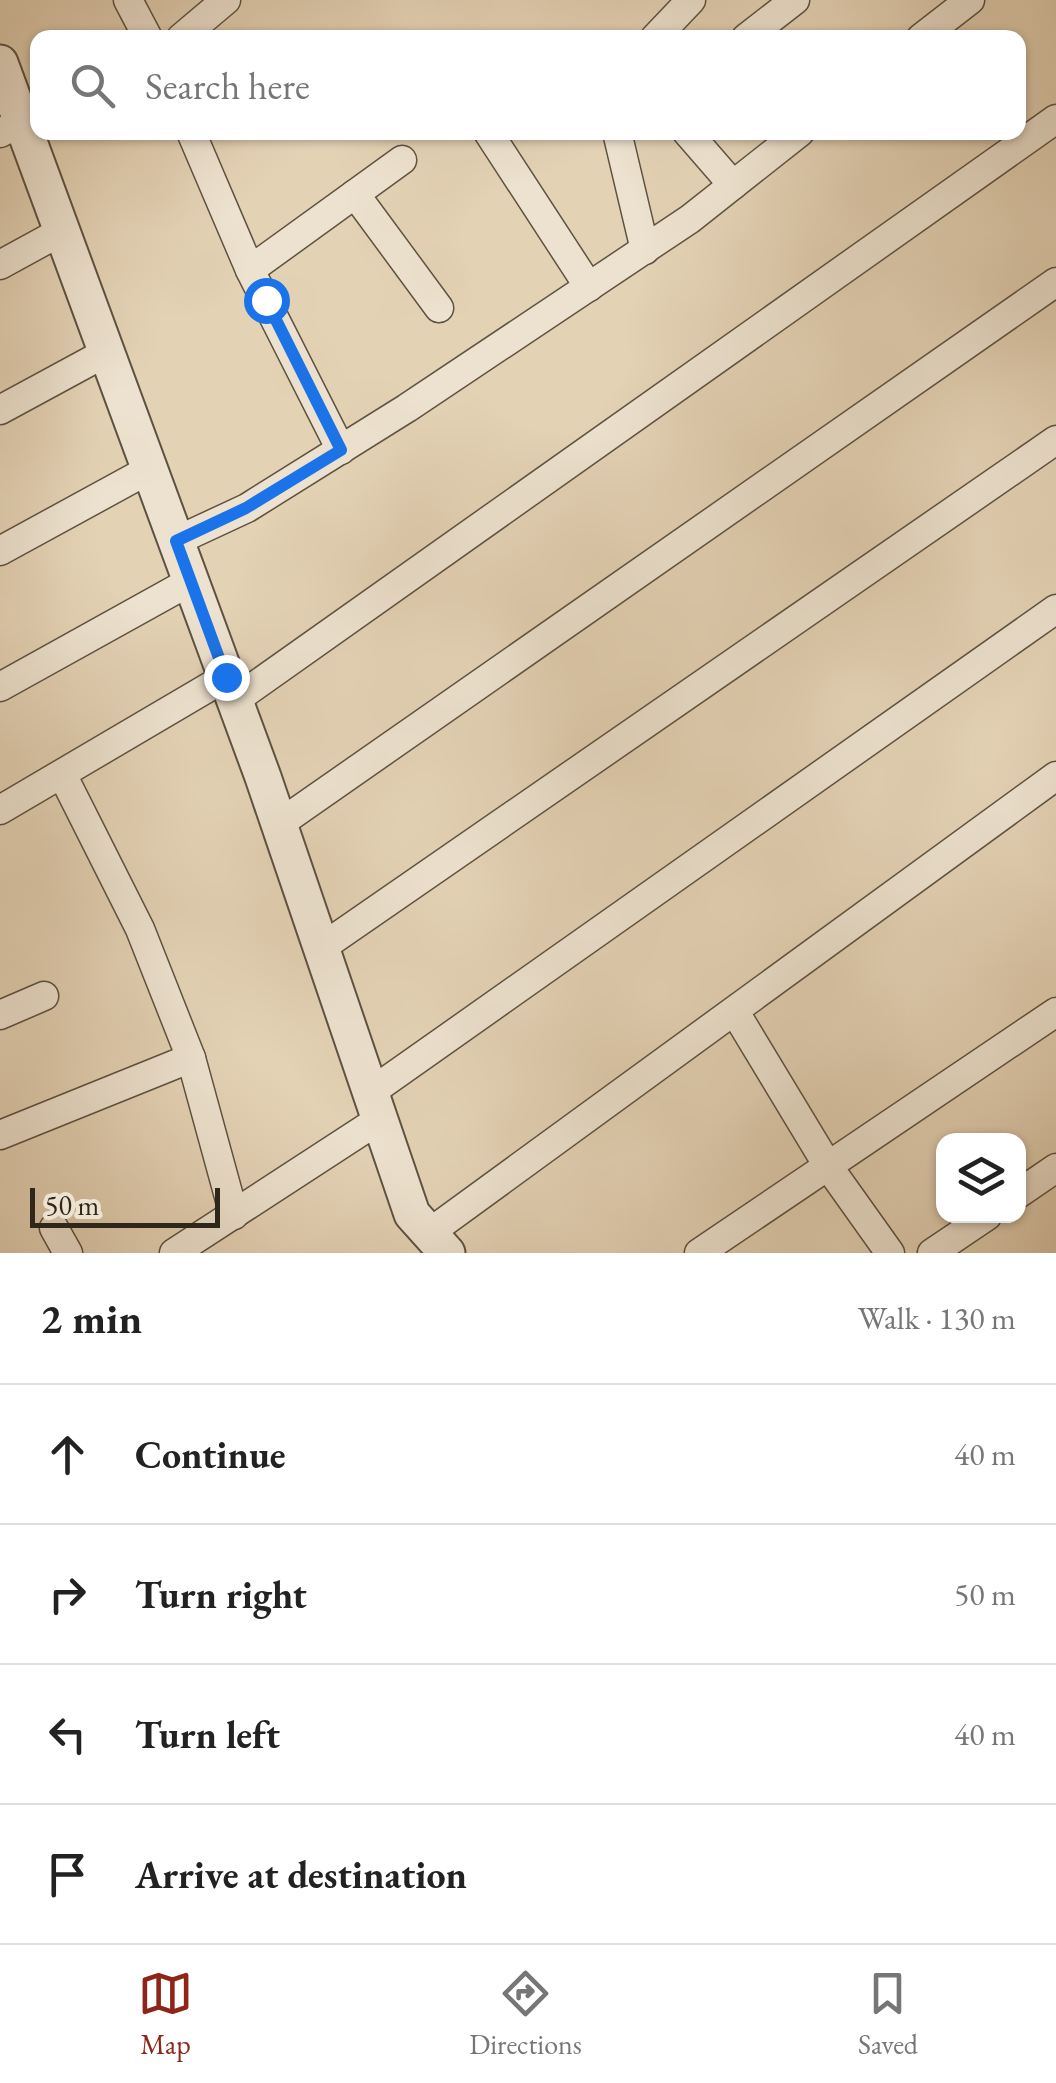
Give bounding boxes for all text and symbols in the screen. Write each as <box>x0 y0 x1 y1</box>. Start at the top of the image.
search box <box>30 30 1026 140</box>
icon: search <box>65 58 120 113</box>
text: Search here <box>145 61 310 110</box>
route start <box>244 278 290 324</box>
route end <box>204 655 250 701</box>
map controls <box>936 1133 1026 1223</box>
button: layers <box>936 1133 1026 1223</box>
scale bar <box>30 1183 220 1228</box>
text: 50 m <box>45 1187 99 1223</box>
text: 2 min <box>40 1291 142 1346</box>
text: Walk · 130 m <box>858 1297 1016 1339</box>
icon: ahead <box>40 1427 95 1482</box>
text: Continue <box>135 1430 286 1479</box>
text: 40 m <box>954 1433 1016 1475</box>
icon: right <box>40 1567 95 1622</box>
text: Turn right <box>135 1570 307 1619</box>
text: 50 m <box>954 1573 1016 1615</box>
icon: left <box>40 1707 95 1762</box>
text: Turn left <box>135 1710 280 1759</box>
text: 40 m <box>954 1713 1016 1755</box>
icon: arrive <box>40 1847 95 1902</box>
text: Arrive at destination <box>135 1850 467 1899</box>
tab: Map <box>138 1966 193 2062</box>
tab: Directions <box>469 1966 582 2062</box>
tab: Saved <box>858 1966 918 2062</box>

